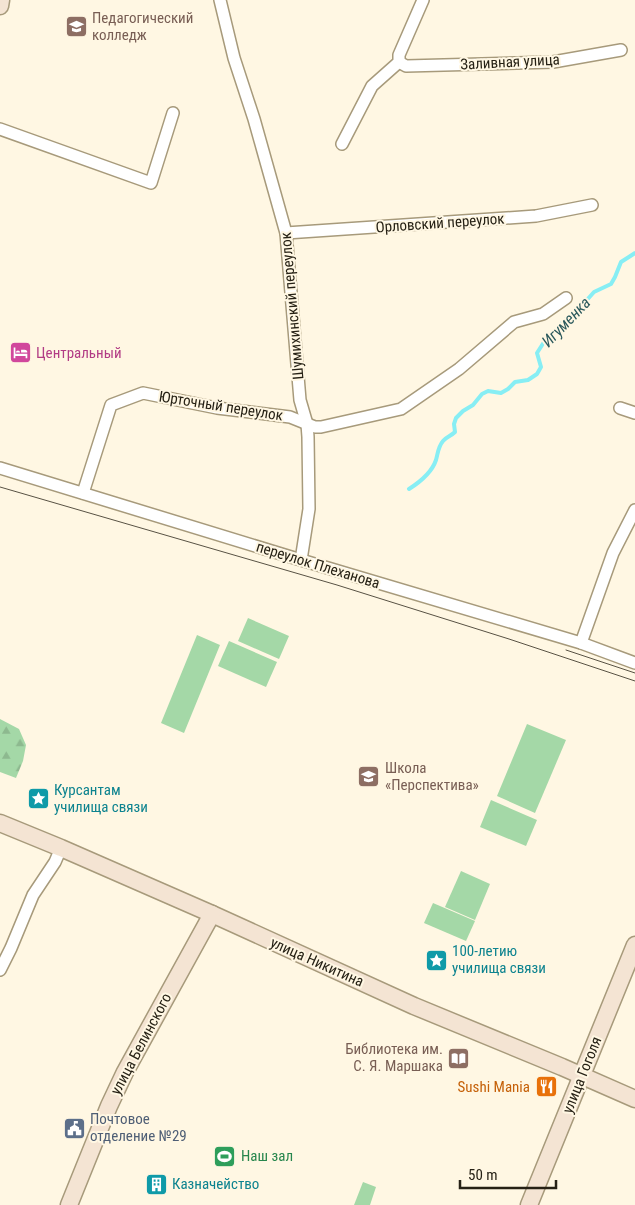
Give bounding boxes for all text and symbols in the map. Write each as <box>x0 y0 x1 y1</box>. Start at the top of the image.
place label: Педагогический колледж <box>92 9 193 44</box>
school or university icon: Педагогический колледж <box>64 15 88 39</box>
street label: Заливная улица <box>460 50 560 74</box>
street label: Орловский переулок <box>375 210 505 236</box>
street label: Шумихинский переулок <box>277 232 307 380</box>
water label: Игуменка <box>538 293 594 351</box>
hotel icon: Центральный <box>8 341 32 365</box>
place label: Центральный <box>36 344 122 362</box>
street label: Юрточный переулок <box>158 387 284 425</box>
street label: переулок Плеханова <box>254 538 382 592</box>
place label: Школа «Перспектива» <box>385 759 479 794</box>
school or university icon: Школа «Перспектива» <box>357 765 381 789</box>
place label: Курсантам училища связи <box>54 781 148 816</box>
place icon: Курсантам училища связи <box>26 787 50 811</box>
street label: улица Никитина <box>267 933 367 991</box>
place label: 100-летию училища связи <box>452 942 546 977</box>
place icon: 100-летию училища связи <box>424 948 448 972</box>
street label: улица Белинского <box>107 990 175 1098</box>
street label: улица Гоголя <box>558 1034 606 1116</box>
place label: Библиотека им. С. Я. Маршака <box>345 1040 443 1075</box>
library icon: Библиотека им. С. Я. Маршака <box>447 1046 471 1070</box>
restaurant icon: Sushi Mania <box>534 1075 558 1099</box>
place label: Sushi Mania <box>458 1078 530 1096</box>
place label: Почтовое отделение №29 <box>90 1110 187 1145</box>
public building icon: Почтовое отделение №29 <box>62 1116 86 1140</box>
sports icon: Наш зал <box>213 1144 237 1168</box>
place label: Наш зал <box>241 1147 293 1165</box>
scale bar <box>460 1158 556 1190</box>
text: 50 m <box>468 1166 498 1184</box>
building icon: Казначейство <box>144 1172 168 1196</box>
place label: Казначейство <box>172 1175 259 1193</box>

